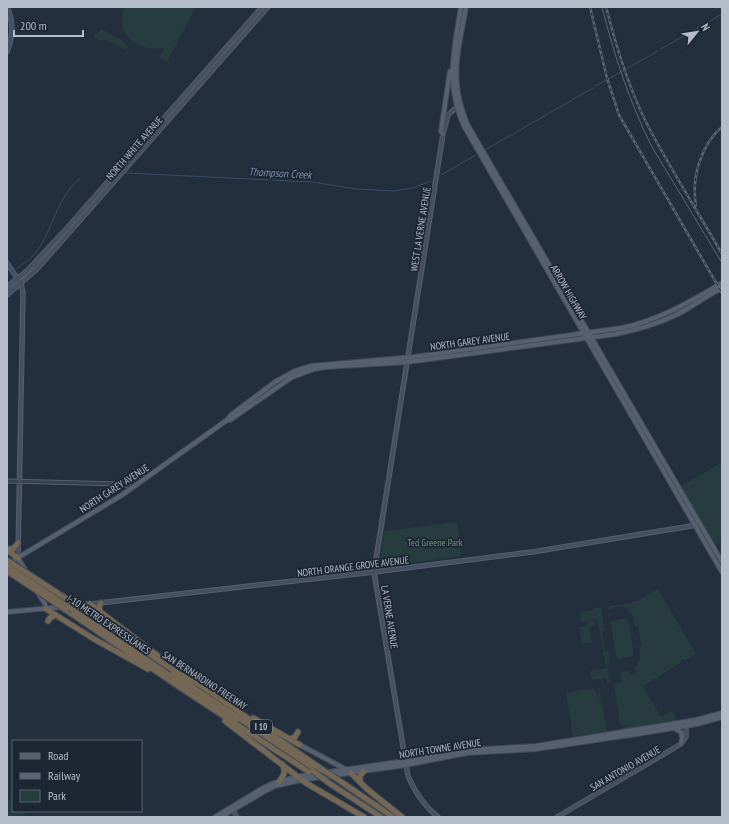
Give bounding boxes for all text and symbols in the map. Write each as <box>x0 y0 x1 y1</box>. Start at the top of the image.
scale bar <box>14 12 83 38</box>
north arrow <box>677 12 717 52</box>
text: 200 m <box>20 18 47 33</box>
text: N <box>698 21 713 33</box>
street label: NORTH WHITE AVENUE <box>103 114 166 183</box>
water label: Thompson Creek <box>248 164 314 182</box>
street label: WEST LA VERNE AVENUE <box>407 186 434 272</box>
street label: ARROW HIGHWAY <box>548 263 590 322</box>
street label: NORTH GAREY AVENUE <box>429 329 511 354</box>
street label: NORTH GAREY AVENUE <box>77 461 151 516</box>
park label: Ted Greene Park <box>407 536 463 549</box>
street label: NORTH ORANGE GROVE AVENUE <box>297 553 410 580</box>
street label: LA VERNE AVENUE <box>378 585 401 650</box>
street label: I-10 METRO EXPRESSLANES <box>64 592 153 657</box>
street label: SAN BERNARDINO FREEWAY <box>160 648 250 713</box>
road number: I 10 <box>250 720 272 734</box>
street label: NORTH TOWNE AVENUE <box>398 736 482 761</box>
legend <box>12 740 142 812</box>
street label: SAN ANTONIO AVENUE <box>588 743 663 794</box>
text: Road <box>48 748 68 763</box>
text: Railway <box>48 768 81 783</box>
text: Park <box>48 788 66 803</box>

